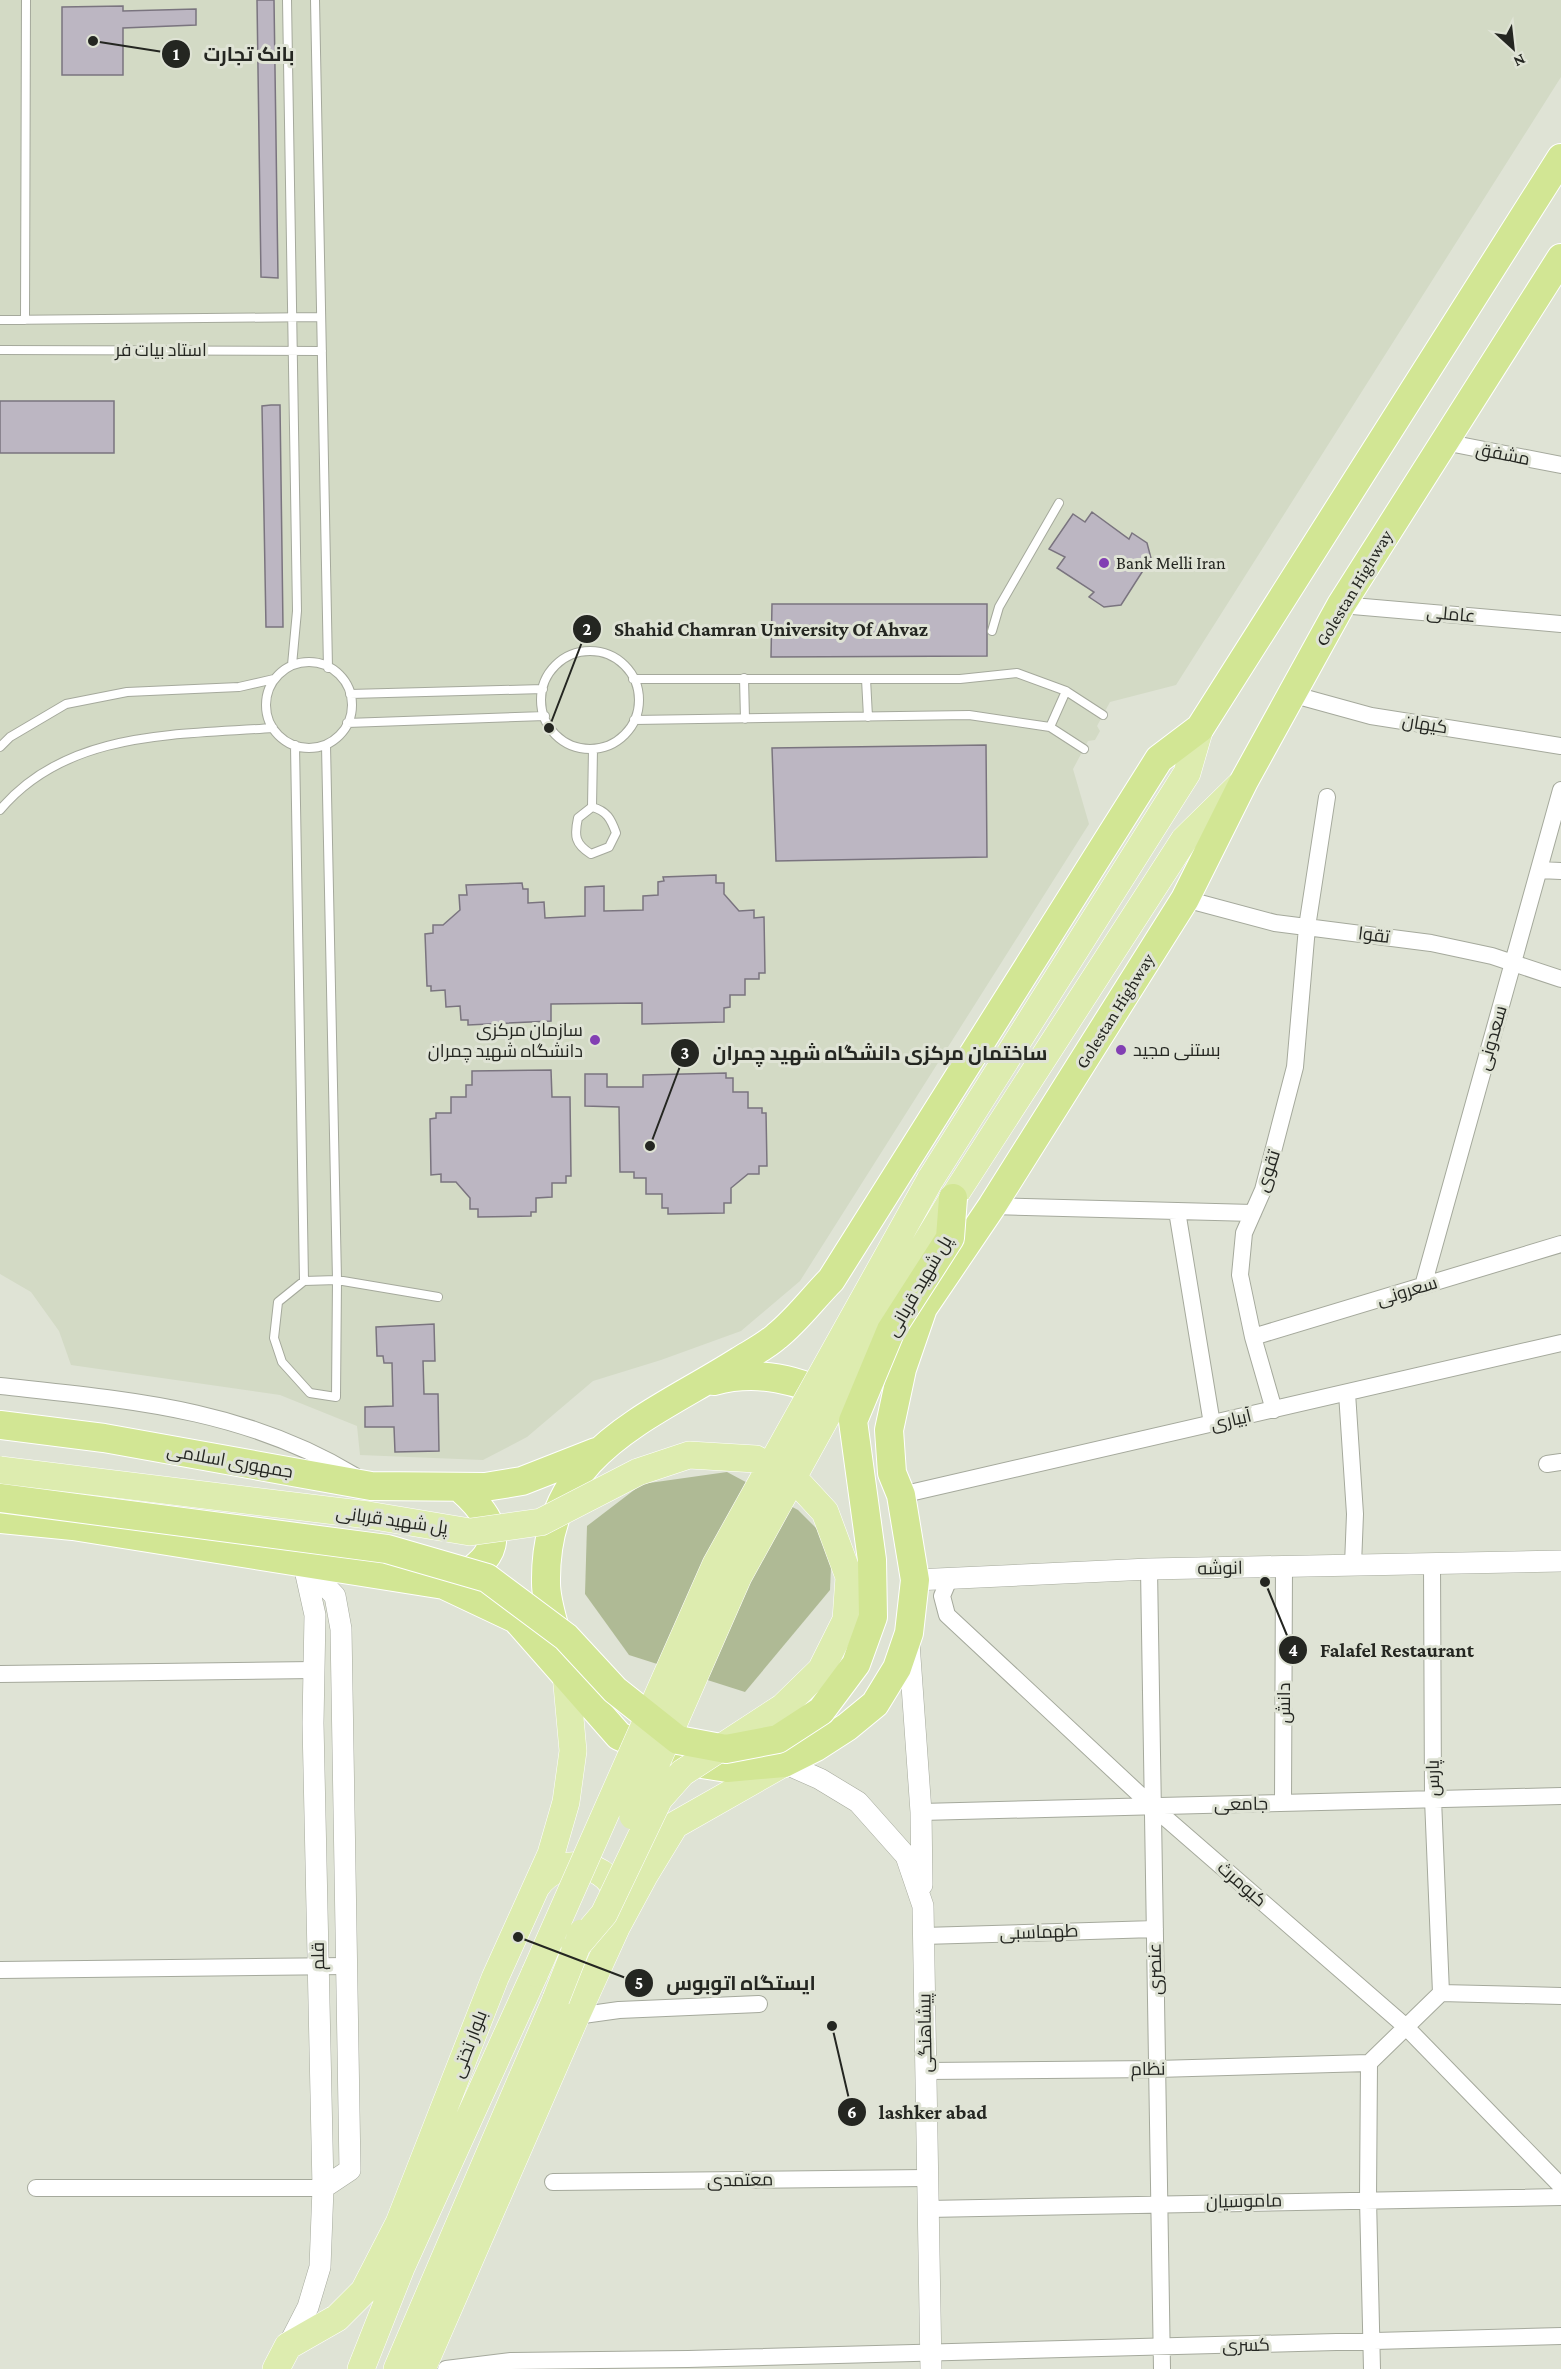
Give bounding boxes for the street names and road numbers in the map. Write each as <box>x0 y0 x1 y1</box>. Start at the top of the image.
street label: استاد بیات فر <box>114 340 207 361</box>
street label: مشفق <box>1474 439 1532 471</box>
street label: Golestan Highway <box>1311 526 1397 650</box>
street label: عاملی <box>1426 602 1476 627</box>
street label: کیهان <box>1401 711 1449 738</box>
street label: تقوا <box>1357 923 1391 948</box>
street label: Golestan Highway <box>1072 949 1159 1072</box>
street label: سعدونی <box>1473 1003 1512 1073</box>
street label: تقوی <box>1252 1147 1285 1195</box>
street label: پل شهید قربانی <box>882 1232 958 1341</box>
street label: سعرونی <box>1374 1272 1440 1311</box>
street label: آبیاری <box>1209 1406 1254 1435</box>
street label: جمهوری اسلامی <box>165 1440 295 1483</box>
street label: پل شهید قربانی <box>334 1502 450 1540</box>
street label: انوشه <box>1197 1558 1243 1579</box>
street label: دانش <box>1274 1683 1295 1723</box>
street label: پارس <box>1423 1759 1445 1796</box>
street label: جامعی <box>1214 1794 1268 1815</box>
street label: کیومرث <box>1213 1857 1270 1911</box>
street label: طهماسبی <box>999 1921 1079 1944</box>
street label: قلم <box>308 1942 330 1970</box>
street label: عنصری <box>1145 1943 1166 1995</box>
street label: پیشاهنگی <box>914 1993 938 2073</box>
street label: بلوار تختی <box>447 2007 492 2081</box>
street label: نظام <box>1130 2059 1166 2081</box>
street label: معتمدی <box>707 2169 773 2192</box>
street label: ماموسیان <box>1206 2190 1282 2213</box>
street label: کسری <box>1222 2335 1270 2356</box>

